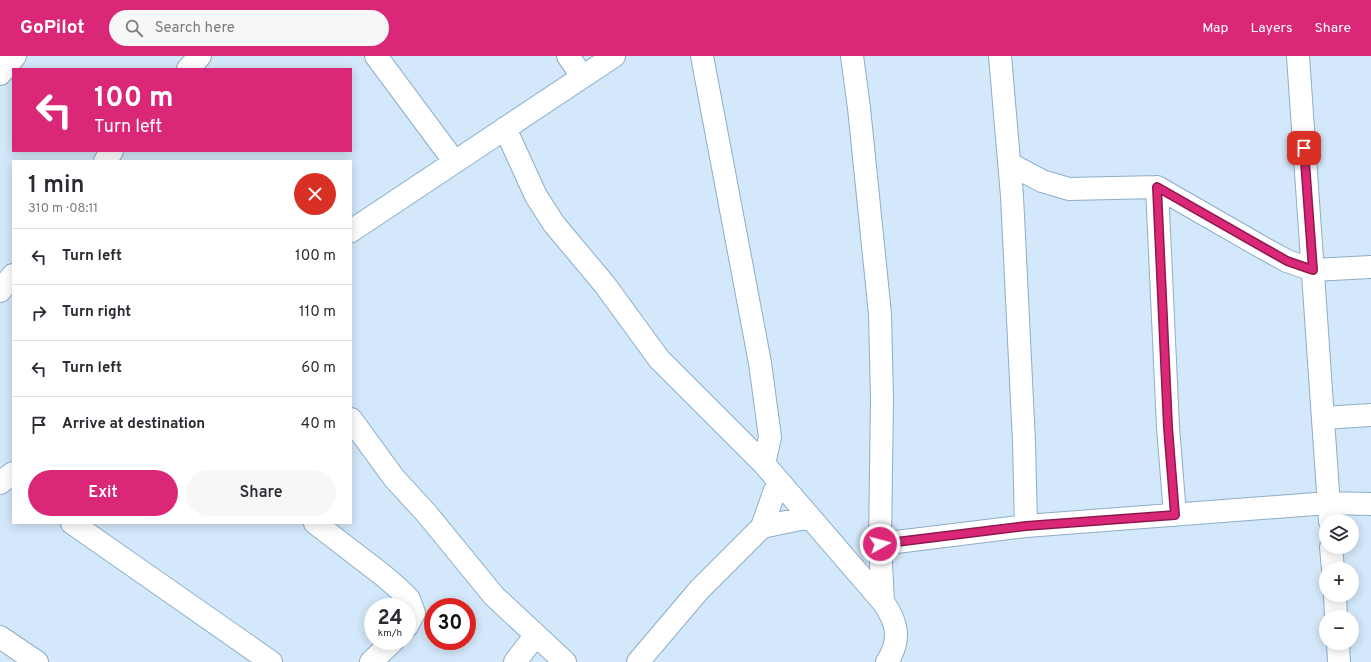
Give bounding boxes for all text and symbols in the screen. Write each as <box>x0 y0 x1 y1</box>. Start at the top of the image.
search box <box>109 10 389 46</box>
text: GoPilot <box>20 16 85 40</box>
icon: search <box>123 17 145 39</box>
text: Search here <box>155 19 235 38</box>
text: Map <box>1202 20 1228 37</box>
text: Layers <box>1250 20 1292 37</box>
text: Share <box>1314 20 1351 37</box>
text: 100 m <box>94 81 174 117</box>
icon: left <box>28 84 80 136</box>
text: Turn left <box>94 116 162 139</box>
pin <box>1287 131 1321 165</box>
icon: arrive <box>1293 137 1315 159</box>
text: 1 min <box>28 171 85 201</box>
button: close <box>294 173 336 215</box>
text: 310 m · 08:11 <box>28 201 98 217</box>
icon: left <box>28 246 50 268</box>
text: Turn left <box>62 247 122 266</box>
text: 100 m <box>295 247 336 266</box>
icon: right <box>28 302 50 324</box>
text: Turn right <box>62 303 131 322</box>
text: 110 m <box>299 303 336 322</box>
icon: left <box>28 358 50 380</box>
text: Turn left <box>62 359 122 378</box>
text: 60 m <box>301 359 336 378</box>
icon: arrive <box>28 414 50 436</box>
text: Arrive at destination <box>62 415 205 434</box>
text: 40 m <box>301 415 336 434</box>
button: Exit <box>28 470 178 516</box>
button: Share <box>186 470 336 516</box>
map controls <box>1319 514 1359 650</box>
button: layers <box>1319 514 1359 554</box>
position arrow <box>859 523 901 565</box>
button: + <box>1319 562 1359 602</box>
speed limit sign: 30 <box>424 598 476 650</box>
text: 24 <box>377 606 403 632</box>
button: − <box>1319 610 1359 650</box>
text: km/h <box>378 627 402 640</box>

